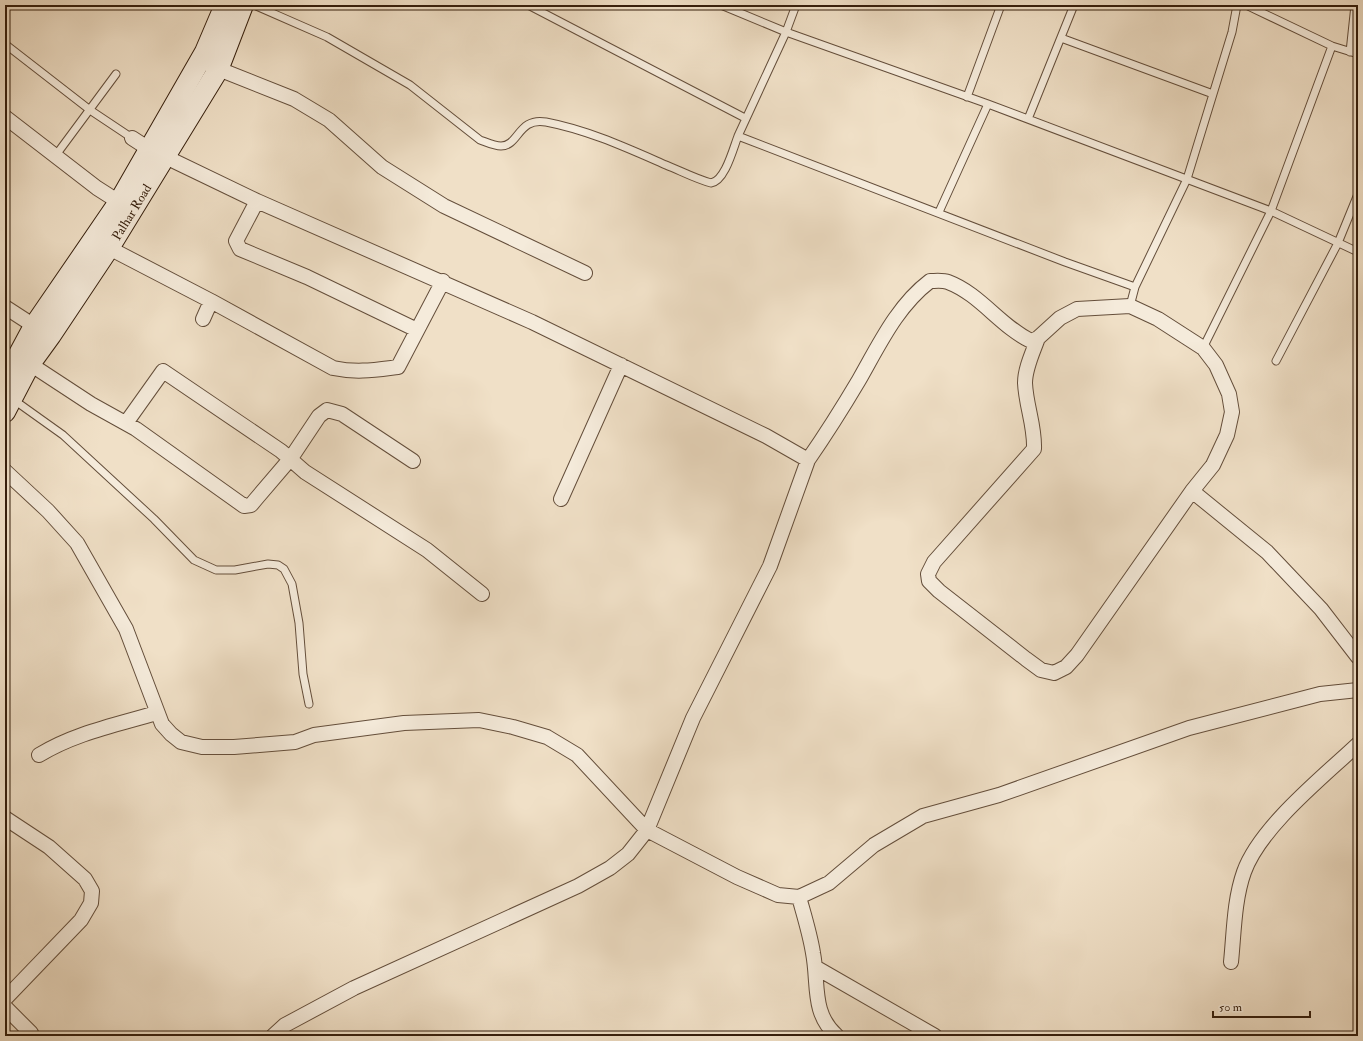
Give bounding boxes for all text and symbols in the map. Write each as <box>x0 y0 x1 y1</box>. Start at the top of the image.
street label: Palhar Road <box>109 181 156 243</box>
scale bar <box>1213 993 1310 1019</box>
text: 50 m <box>1219 1000 1243 1015</box>

